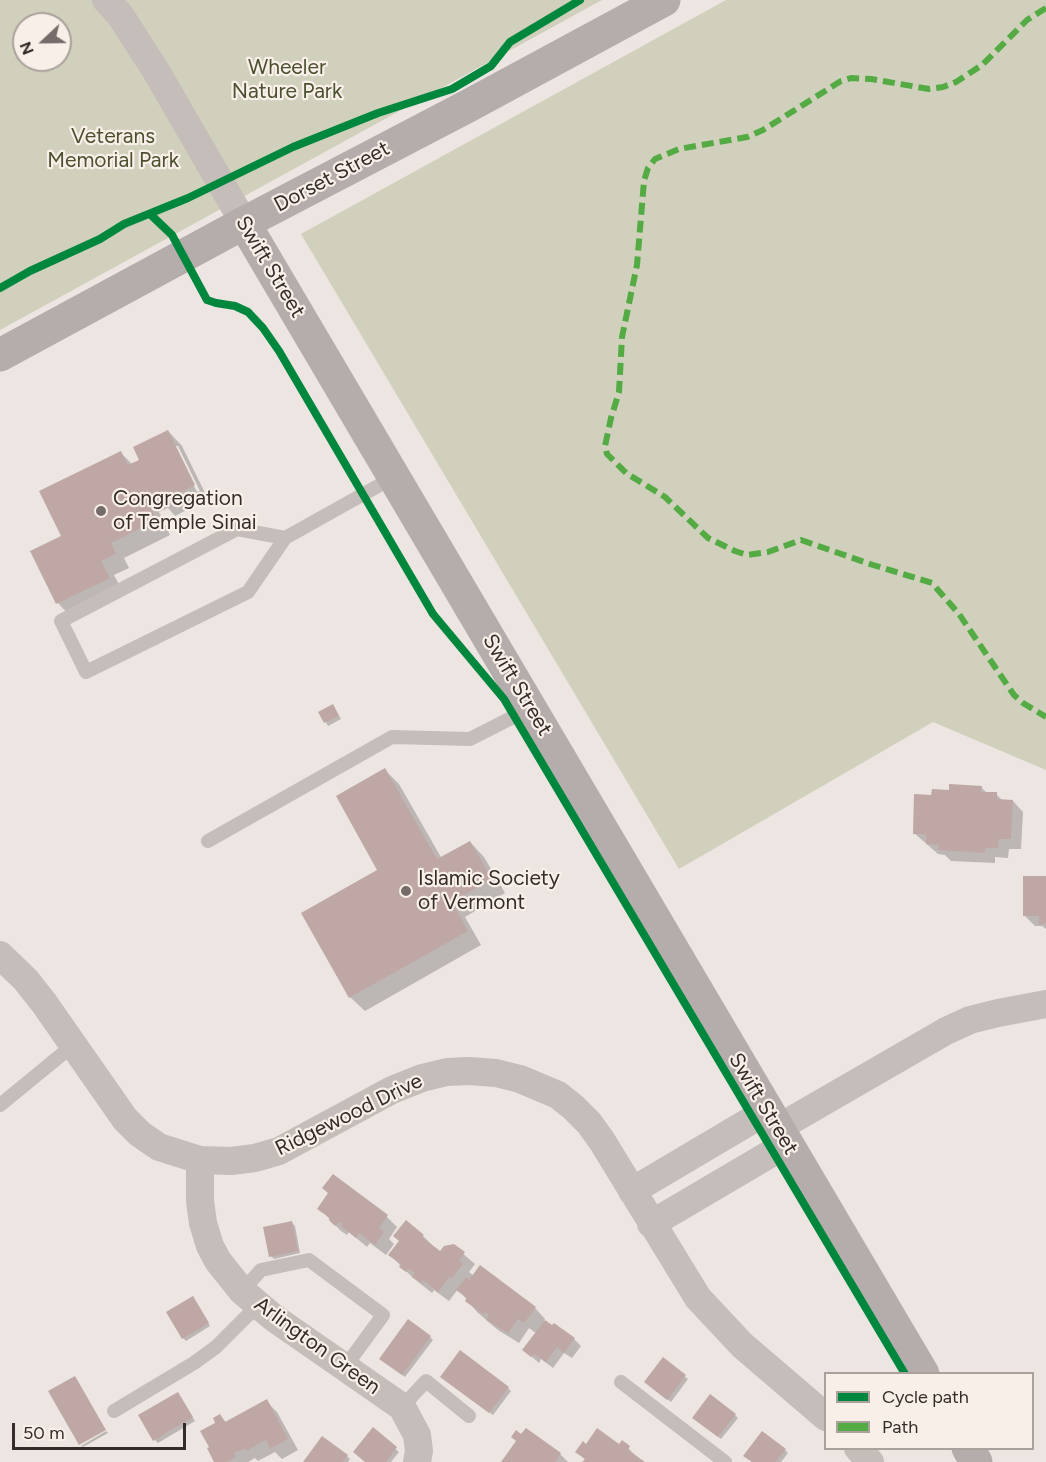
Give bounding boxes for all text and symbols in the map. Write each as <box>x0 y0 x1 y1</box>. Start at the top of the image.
north arrow <box>12 12 72 72</box>
text: N <box>16 39 38 57</box>
park label: Wheeler Nature Park <box>232 55 342 105</box>
park label: Veterans Memorial Park <box>47 124 179 174</box>
street label: Dorset Street <box>270 136 394 218</box>
street label: Swift Street <box>230 212 310 322</box>
place label: Congregation of Temple Sinai <box>113 486 256 536</box>
marker: Congregation of Temple Sinai <box>94 504 108 518</box>
street label: Swift Street <box>477 630 557 740</box>
place label: Islamic Society of Vermont <box>418 866 560 916</box>
marker: Islamic Society of Vermont <box>399 884 413 898</box>
street label: Swift Street <box>723 1049 803 1159</box>
street label: Ridgewood Drive <box>271 1069 427 1161</box>
street label: Arlington Green <box>249 1292 385 1400</box>
legend <box>824 1372 1034 1450</box>
text: Cycle path <box>882 1386 969 1408</box>
scale bar <box>15 1411 189 1449</box>
text: Path <box>882 1416 918 1438</box>
text: 50 m <box>23 1422 65 1444</box>

